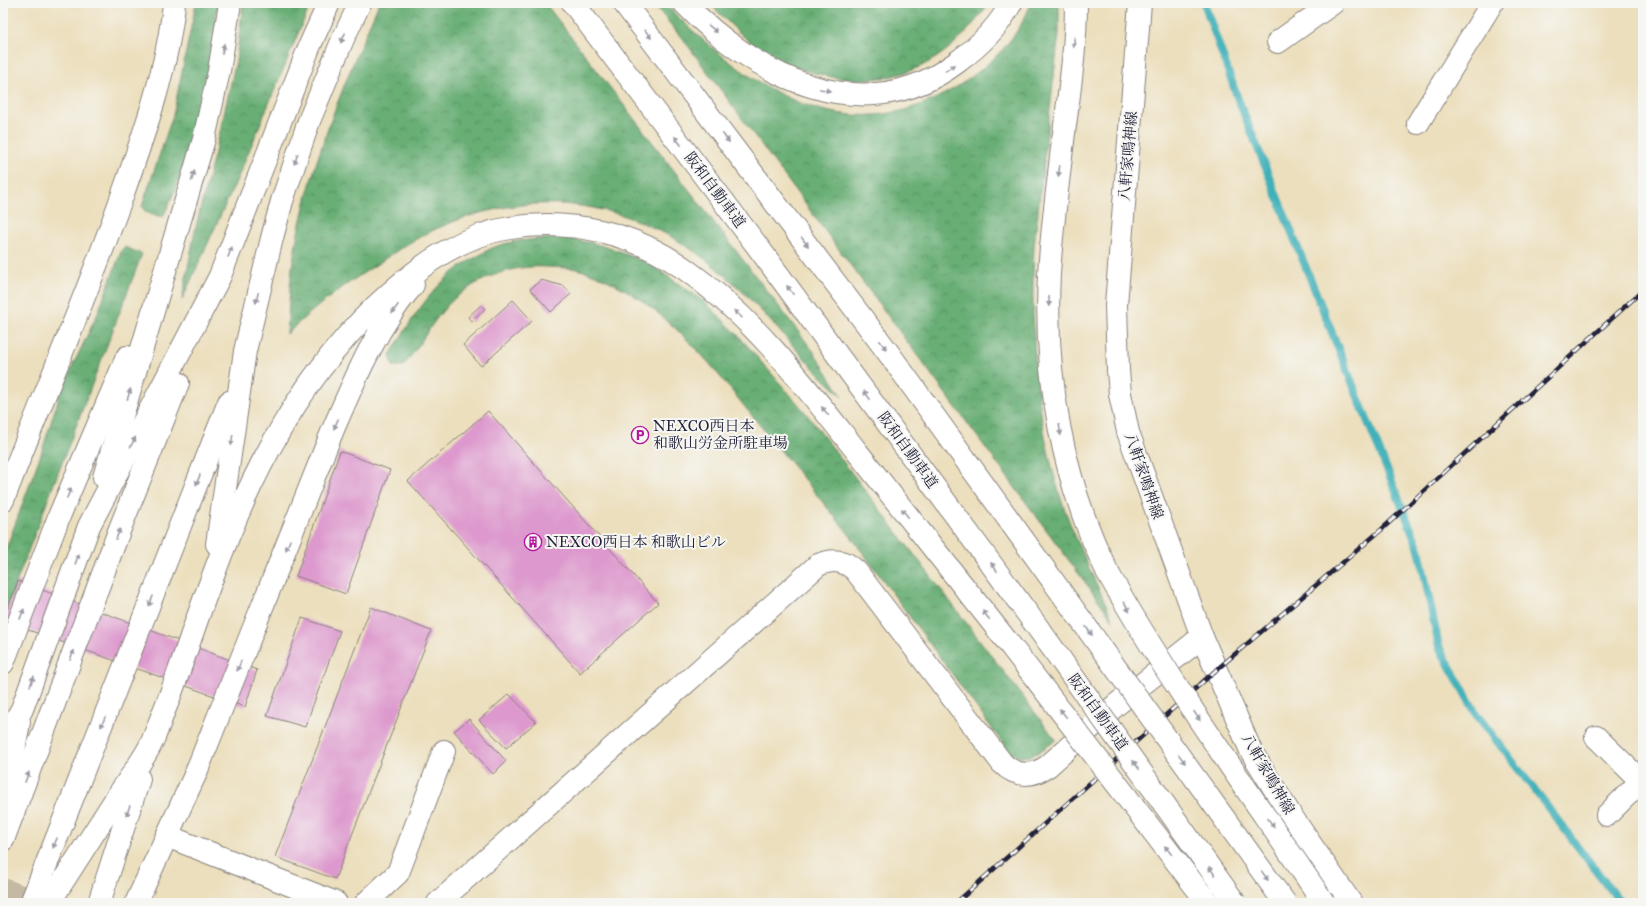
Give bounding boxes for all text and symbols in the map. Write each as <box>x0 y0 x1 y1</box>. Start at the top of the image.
one-way arrow <box>707 25 718 34</box>
one-way arrow <box>644 29 652 40</box>
one-way arrow <box>340 33 346 44</box>
one-way arrow <box>1071 36 1078 48</box>
one-way arrow <box>221 43 227 56</box>
one-way arrow <box>944 64 955 72</box>
one-way arrow <box>819 88 832 94</box>
street label: 八軒家鳴神線 <box>1115 110 1141 202</box>
one-way arrow <box>722 132 731 143</box>
one-way arrow <box>674 136 682 147</box>
street label: 阪和自動車道 <box>681 149 749 231</box>
one-way arrow <box>292 154 298 166</box>
one-way arrow <box>1056 165 1062 177</box>
one-way arrow <box>190 170 196 182</box>
one-way arrow <box>800 236 809 247</box>
one-way arrow <box>227 245 233 257</box>
one-way arrow <box>786 284 794 295</box>
one-way arrow <box>254 292 260 304</box>
one-way arrow <box>1046 295 1052 308</box>
one-way arrow <box>391 304 399 315</box>
one-way arrow <box>734 310 743 319</box>
one-way arrow <box>879 340 887 351</box>
one-way arrow <box>126 388 132 400</box>
one-way arrow <box>863 389 871 400</box>
one-way arrow <box>821 405 830 416</box>
street label: 阪和自動車道 <box>874 408 942 492</box>
place label: NEXCO西日本 和歌山労金所駐車場 <box>653 417 788 452</box>
one-way arrow <box>332 419 338 431</box>
one-way arrow <box>1057 424 1063 436</box>
parking icon: NEXCO西日本 和歌山労金所駐車場 <box>630 425 650 445</box>
street label: 八軒家鳴神線 <box>1121 431 1167 521</box>
one-way arrow <box>229 434 235 446</box>
one-way arrow <box>130 437 136 448</box>
one-way arrow <box>195 474 201 486</box>
one-way arrow <box>67 486 73 498</box>
one-way arrow <box>901 507 910 518</box>
one-way arrow <box>116 527 122 539</box>
building icon: NEXCO西日本 和歌山ビル <box>523 532 543 552</box>
place label: NEXCO西日本 和歌山ビル <box>546 533 726 551</box>
one-way arrow <box>284 540 290 552</box>
one-way arrow <box>74 553 80 565</box>
one-way arrow <box>990 562 998 572</box>
one-way arrow <box>148 596 154 608</box>
one-way arrow <box>1124 601 1130 613</box>
one-way arrow <box>20 608 26 620</box>
one-way arrow <box>982 609 990 620</box>
one-way arrow <box>1085 626 1093 636</box>
one-way arrow <box>70 649 76 661</box>
one-way arrow <box>236 660 242 671</box>
street label: 阪和自動車道 <box>1064 670 1132 754</box>
one-way arrow <box>29 675 35 687</box>
one-way arrow <box>1058 708 1067 719</box>
one-way arrow <box>1194 710 1201 722</box>
one-way arrow <box>100 716 106 728</box>
street label: 八軒家鳴神線 <box>1238 731 1298 817</box>
one-way arrow <box>1177 753 1186 764</box>
one-way arrow <box>1132 760 1141 771</box>
one-way arrow <box>24 771 30 783</box>
one-way arrow <box>125 805 131 817</box>
one-way arrow <box>1267 818 1275 828</box>
one-way arrow <box>52 837 58 848</box>
one-way arrow <box>1163 844 1172 855</box>
one-way arrow <box>1208 866 1216 877</box>
one-way arrow <box>1261 871 1269 881</box>

